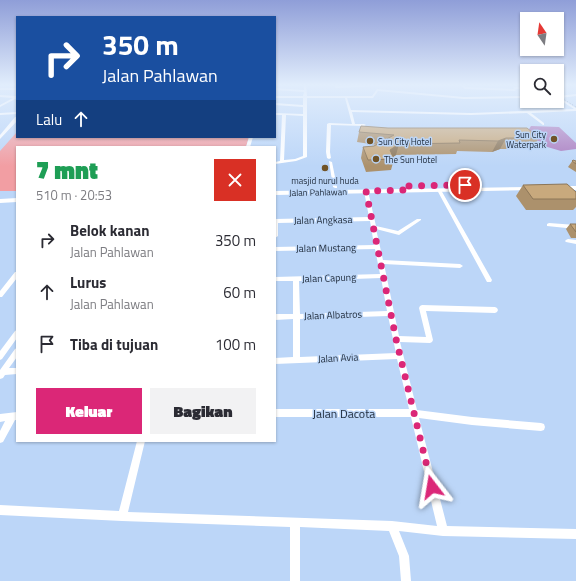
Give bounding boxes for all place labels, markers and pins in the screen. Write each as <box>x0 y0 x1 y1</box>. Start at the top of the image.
place label: Sun City Waterpark <box>506 128 547 151</box>
marker: Sun City Waterpark <box>549 134 559 144</box>
place label: Sun City Hotel <box>378 135 431 148</box>
marker: Sun City Hotel <box>365 136 375 146</box>
place label: The Sun Hotel <box>384 153 437 166</box>
marker: The Sun Hotel <box>371 154 381 164</box>
marker: masjid nurul huda <box>320 163 330 173</box>
pin <box>448 168 482 202</box>
place label: masjid nurul huda <box>291 174 359 187</box>

